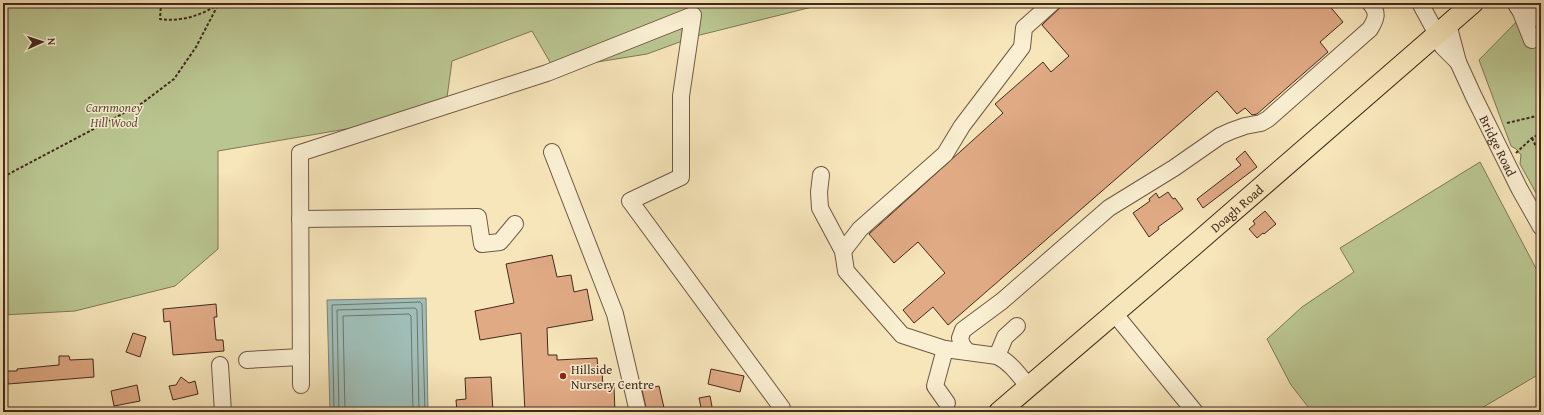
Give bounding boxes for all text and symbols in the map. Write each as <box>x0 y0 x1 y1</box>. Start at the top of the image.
north arrow <box>22 22 62 62</box>
text: N <box>44 37 60 46</box>
park label: Carnmoney Hill Wood <box>86 98 142 132</box>
street label: Bridge Road <box>1475 112 1521 179</box>
street label: Doagh Road <box>1206 180 1267 237</box>
place label: Hillside Nursery Centre <box>571 360 654 394</box>
marker: Hillside Nursery Centre <box>558 371 568 381</box>

